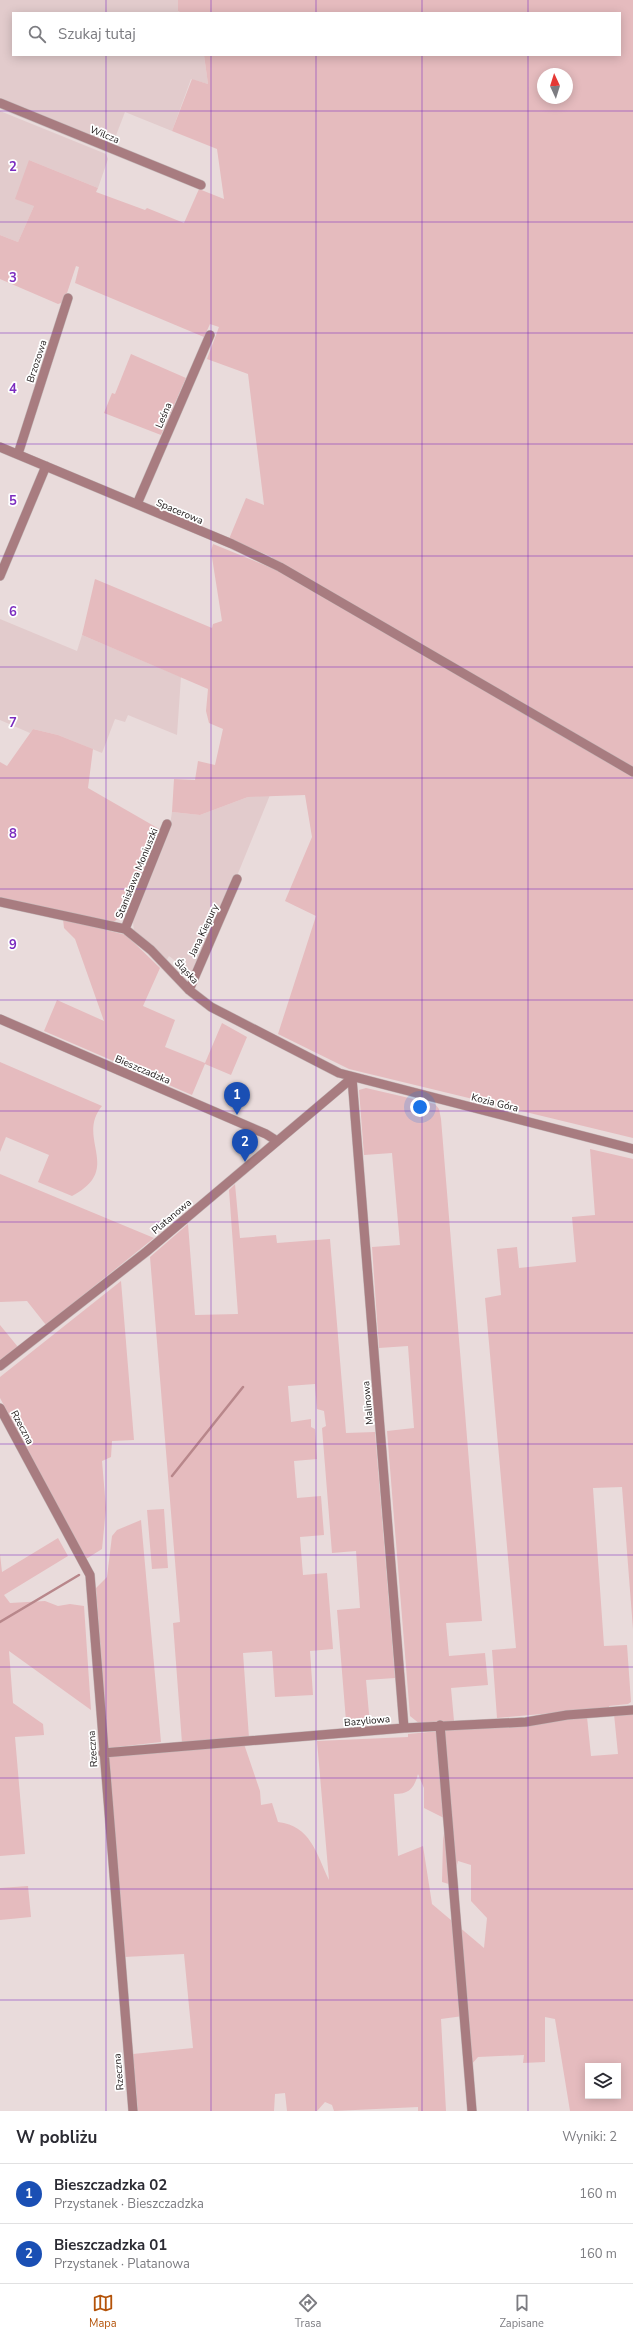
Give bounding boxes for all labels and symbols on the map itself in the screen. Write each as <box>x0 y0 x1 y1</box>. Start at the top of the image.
north arrow <box>537 68 573 104</box>
street label: Wilcza <box>88 123 122 147</box>
text: 2 <box>9 158 17 176</box>
text: 3 <box>9 269 17 287</box>
street label: Brzozowa <box>23 338 50 384</box>
text: 4 <box>9 380 17 398</box>
street label: Leśna <box>152 400 176 430</box>
text: 5 <box>9 492 17 510</box>
street label: Spacerowa <box>154 496 205 528</box>
text: 6 <box>9 603 17 621</box>
text: 7 <box>9 714 17 732</box>
text: 8 <box>9 825 17 843</box>
street label: Stanisława Moniuszki <box>112 826 162 921</box>
street label: Jana Kiepury <box>185 901 223 960</box>
text: 9 <box>9 936 17 954</box>
street label: Śląska <box>171 956 201 987</box>
street label: Bieszczadzka <box>113 1052 172 1088</box>
pin: 1 <box>224 1082 250 1115</box>
street label: Kozia Góra <box>470 1090 520 1116</box>
your location <box>410 1097 430 1117</box>
pin: 2 <box>232 1129 258 1162</box>
street label: Platanowa <box>149 1196 195 1238</box>
street label: Malinowa <box>359 1380 377 1425</box>
street label: Rzeczna <box>7 1408 37 1447</box>
street label: Bazyliowa <box>343 1712 391 1730</box>
street label: Rzeczna <box>85 1730 101 1768</box>
street label: Rzeczna <box>110 2053 128 2091</box>

